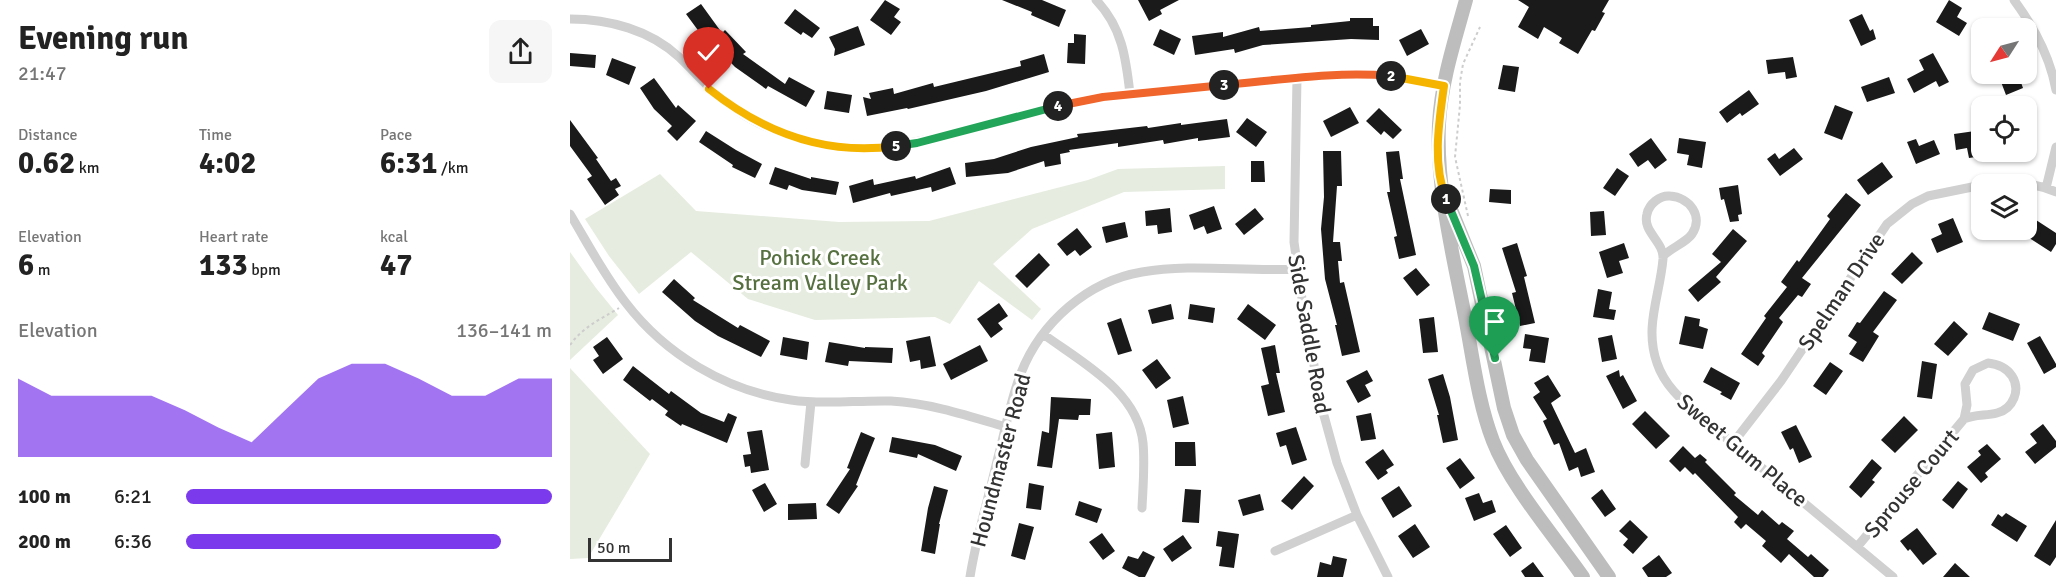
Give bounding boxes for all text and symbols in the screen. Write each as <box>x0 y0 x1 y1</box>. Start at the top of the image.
text: Evening run <box>18 18 188 59</box>
north arrow <box>1971 18 2037 84</box>
map controls <box>1971 18 2037 240</box>
button: share <box>489 20 552 83</box>
pin <box>683 27 734 89</box>
icon: check <box>692 36 725 69</box>
text: 21:47 <box>18 61 67 86</box>
pin: 2 <box>1376 61 1406 91</box>
text: 2 <box>1387 66 1395 86</box>
pin: 3 <box>1209 70 1239 100</box>
text: 3 <box>1220 75 1228 95</box>
pin: 4 <box>1043 91 1073 121</box>
text: 4 <box>1054 96 1062 116</box>
button: locate <box>1971 96 2037 162</box>
text: Distance <box>18 125 78 145</box>
text: Time <box>199 125 232 145</box>
text: Pace <box>380 125 412 145</box>
pin: 5 <box>881 131 911 161</box>
text: 5 <box>892 136 900 156</box>
text: 0.62 <box>18 145 75 182</box>
text: 4:02 <box>199 145 256 182</box>
text: 6:31 <box>380 145 437 182</box>
text: km <box>75 158 100 178</box>
text: /km <box>437 158 469 178</box>
button: layers <box>1971 174 2037 240</box>
pin: 1 <box>1431 184 1461 214</box>
text: 1 <box>1442 189 1450 209</box>
text: Elevation <box>18 227 82 247</box>
text: Heart rate <box>199 227 268 247</box>
text: kcal <box>380 227 408 247</box>
street label: Spelman Drive <box>1792 227 1891 355</box>
park label: Pohick Creek Stream Valley Park <box>732 244 908 296</box>
text: 6 <box>18 247 34 284</box>
text: 133 <box>199 247 248 284</box>
text: 47 <box>380 247 412 284</box>
street label: Side Saddle Road <box>1282 252 1337 416</box>
text: m <box>34 260 50 280</box>
text: bpm <box>248 260 281 280</box>
pin <box>1469 296 1520 358</box>
icon: arrive <box>1478 305 1511 338</box>
text: Elevation <box>18 318 98 343</box>
text: 136–141 m <box>456 318 552 343</box>
street label: Houndmaster Road <box>964 370 1037 550</box>
street label: Sweet Gum Place <box>1672 388 1813 513</box>
street label: Sprouse Court <box>1858 423 1965 543</box>
text: 100 m <box>18 484 71 509</box>
text: 6:21 <box>114 484 152 509</box>
text: 200 m <box>18 529 71 554</box>
text: 6:36 <box>114 529 152 554</box>
scale bar <box>588 535 672 562</box>
text: 50 m <box>597 538 631 558</box>

